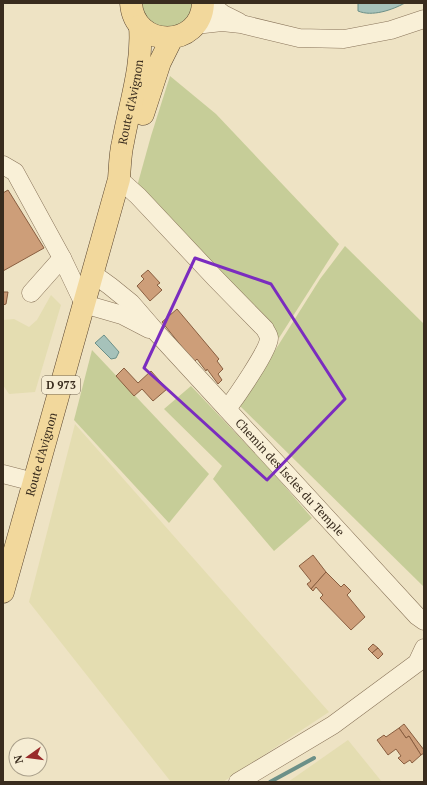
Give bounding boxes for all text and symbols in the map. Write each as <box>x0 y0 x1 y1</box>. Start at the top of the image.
street label: Route d'Avignon <box>115 59 146 146</box>
road number: D 973 <box>42 376 80 394</box>
street label: Route d'Avignon <box>22 411 60 498</box>
street label: Chemin des Iscles du Temple <box>232 415 348 539</box>
north arrow <box>8 737 48 777</box>
text: N <box>10 753 26 765</box>

